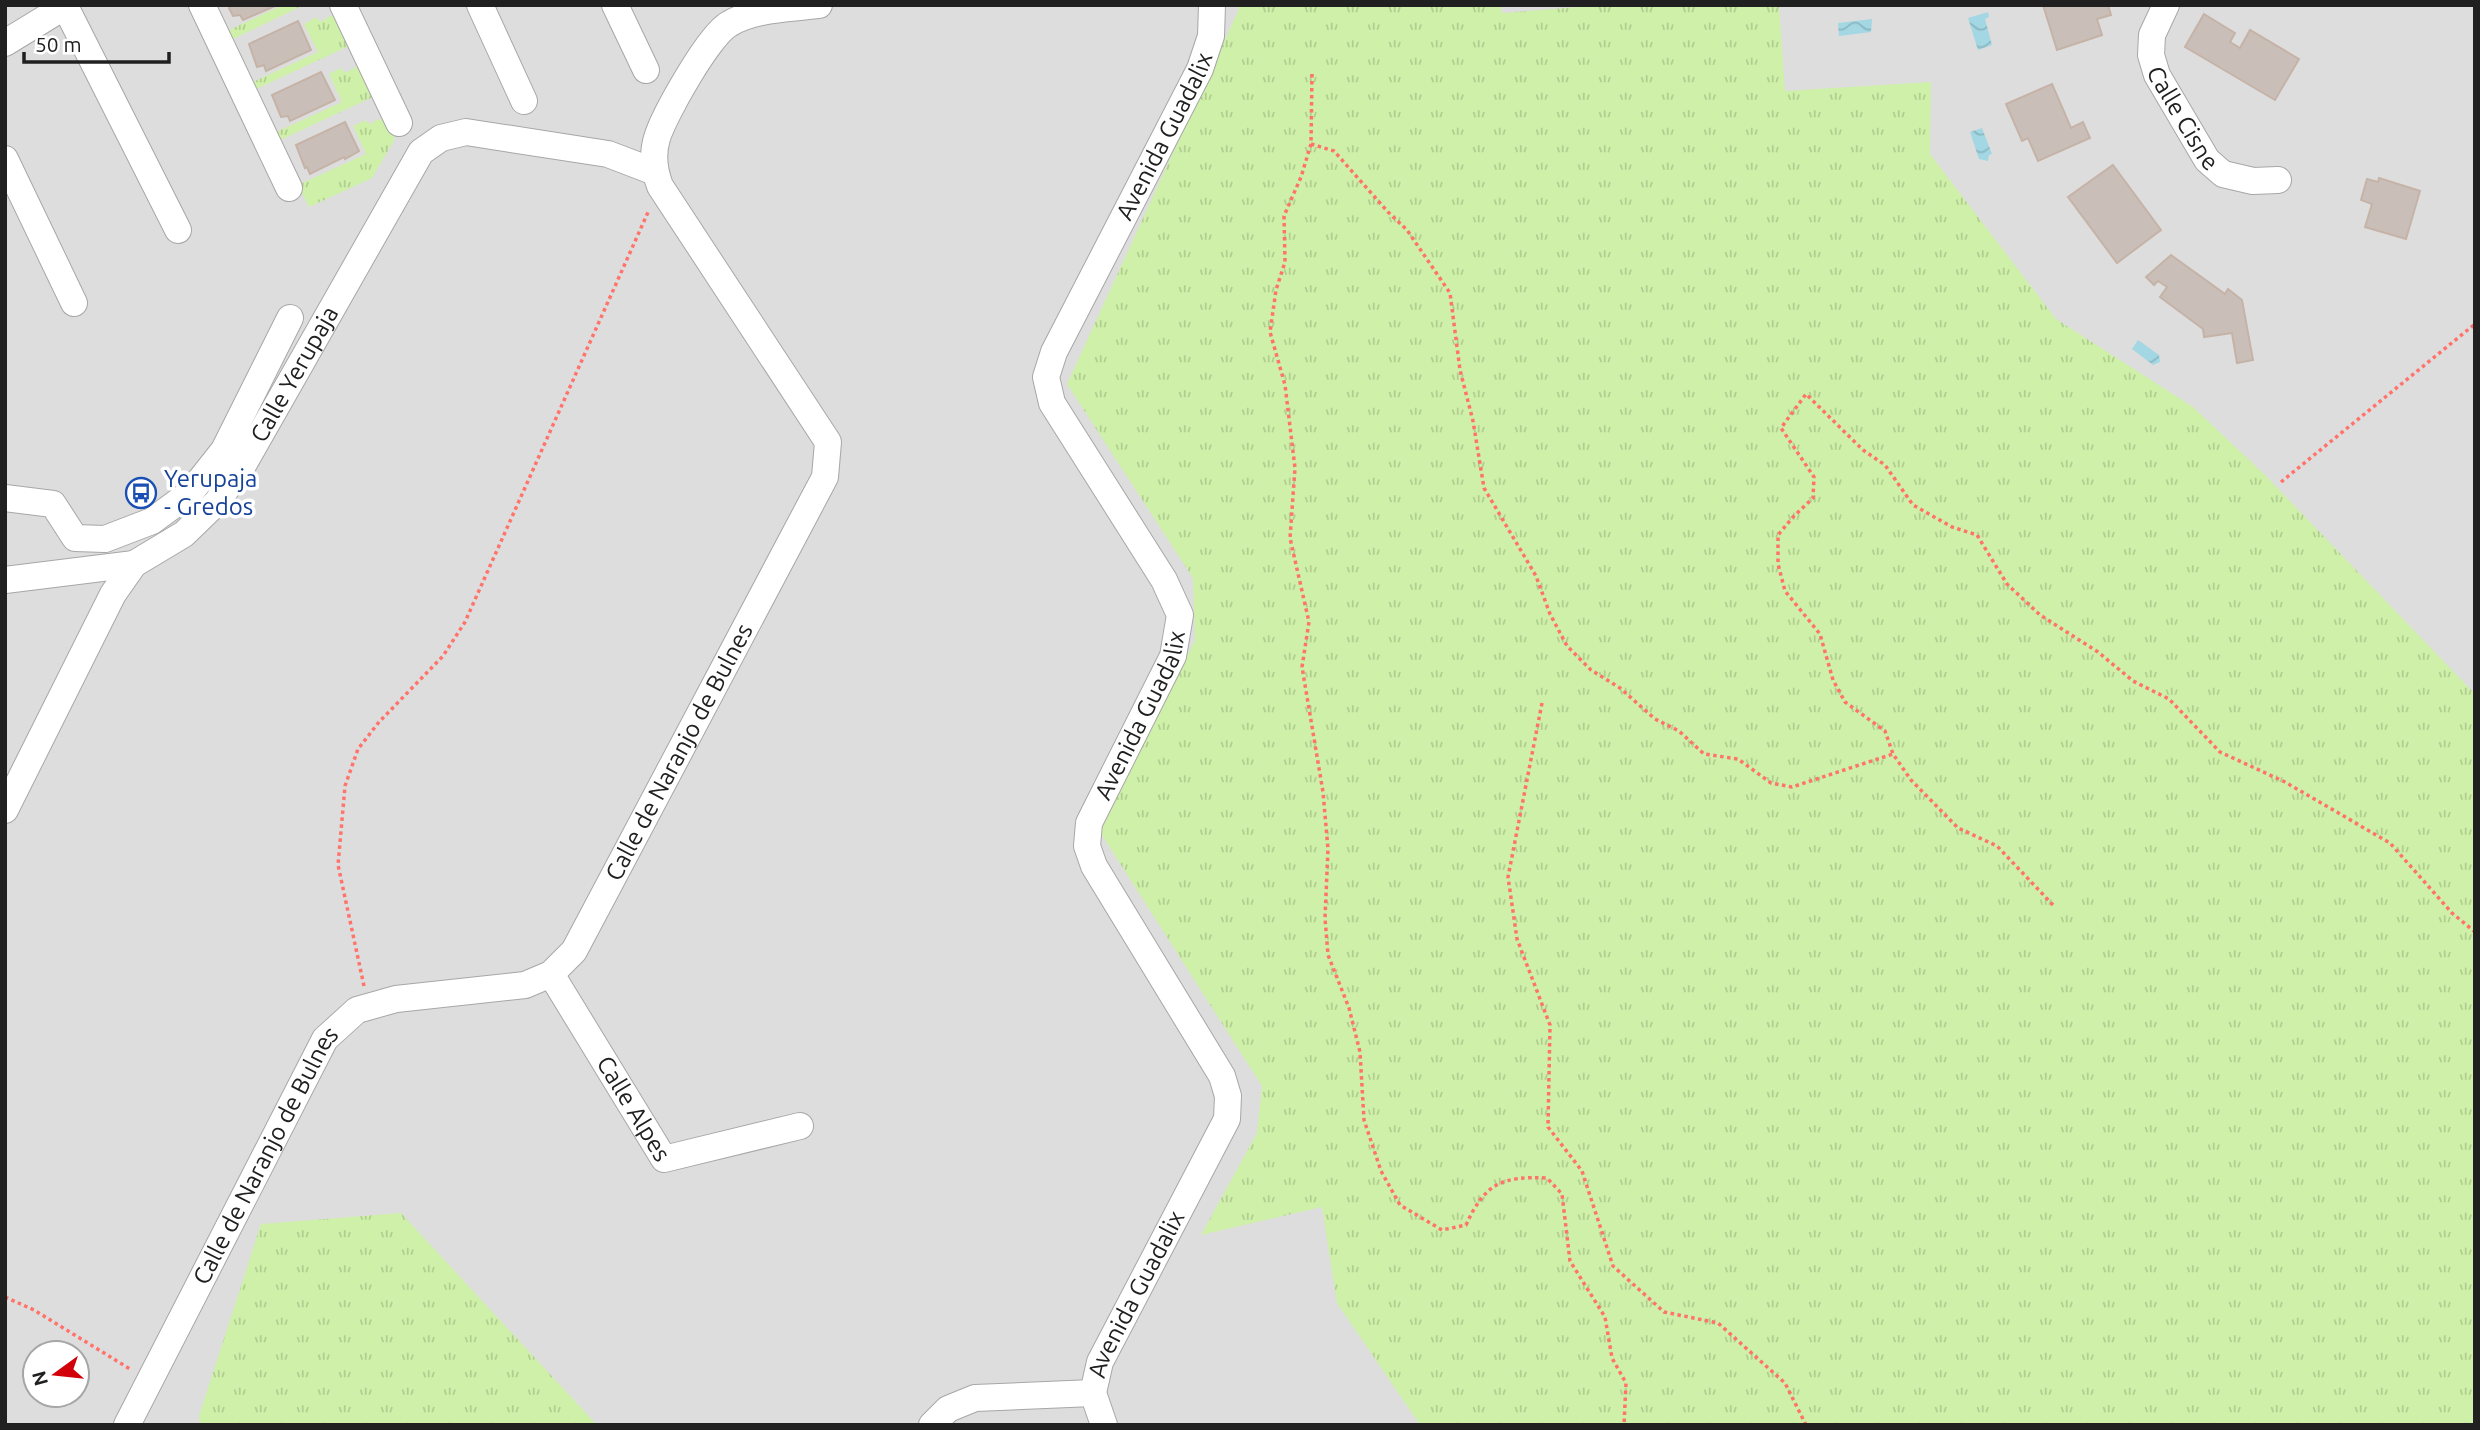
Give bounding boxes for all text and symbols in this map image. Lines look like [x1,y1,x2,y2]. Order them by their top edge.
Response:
scale bar [24,21,170,65]
text: 50 m [35,32,82,56]
street label: Avenida Guadalix [1111,49,1218,224]
street label: Calle Cisne [2142,63,2223,176]
street label: Calle Yerupaja [245,301,343,447]
place label: Yerupaja - Gredos [164,465,257,520]
bus stop icon: Yerupaja - Gredos [124,476,158,510]
street label: Calle de Naranjo de Bulnes [600,619,758,885]
street label: Avenida Guadalix [1089,629,1190,804]
street label: Calle de Naranjo de Bulnes [187,1020,343,1289]
street label: Calle Alpes [591,1051,676,1166]
street label: Avenida Guadalix [1083,1206,1190,1380]
north arrow [21,1339,91,1409]
text: N [27,1369,52,1388]

